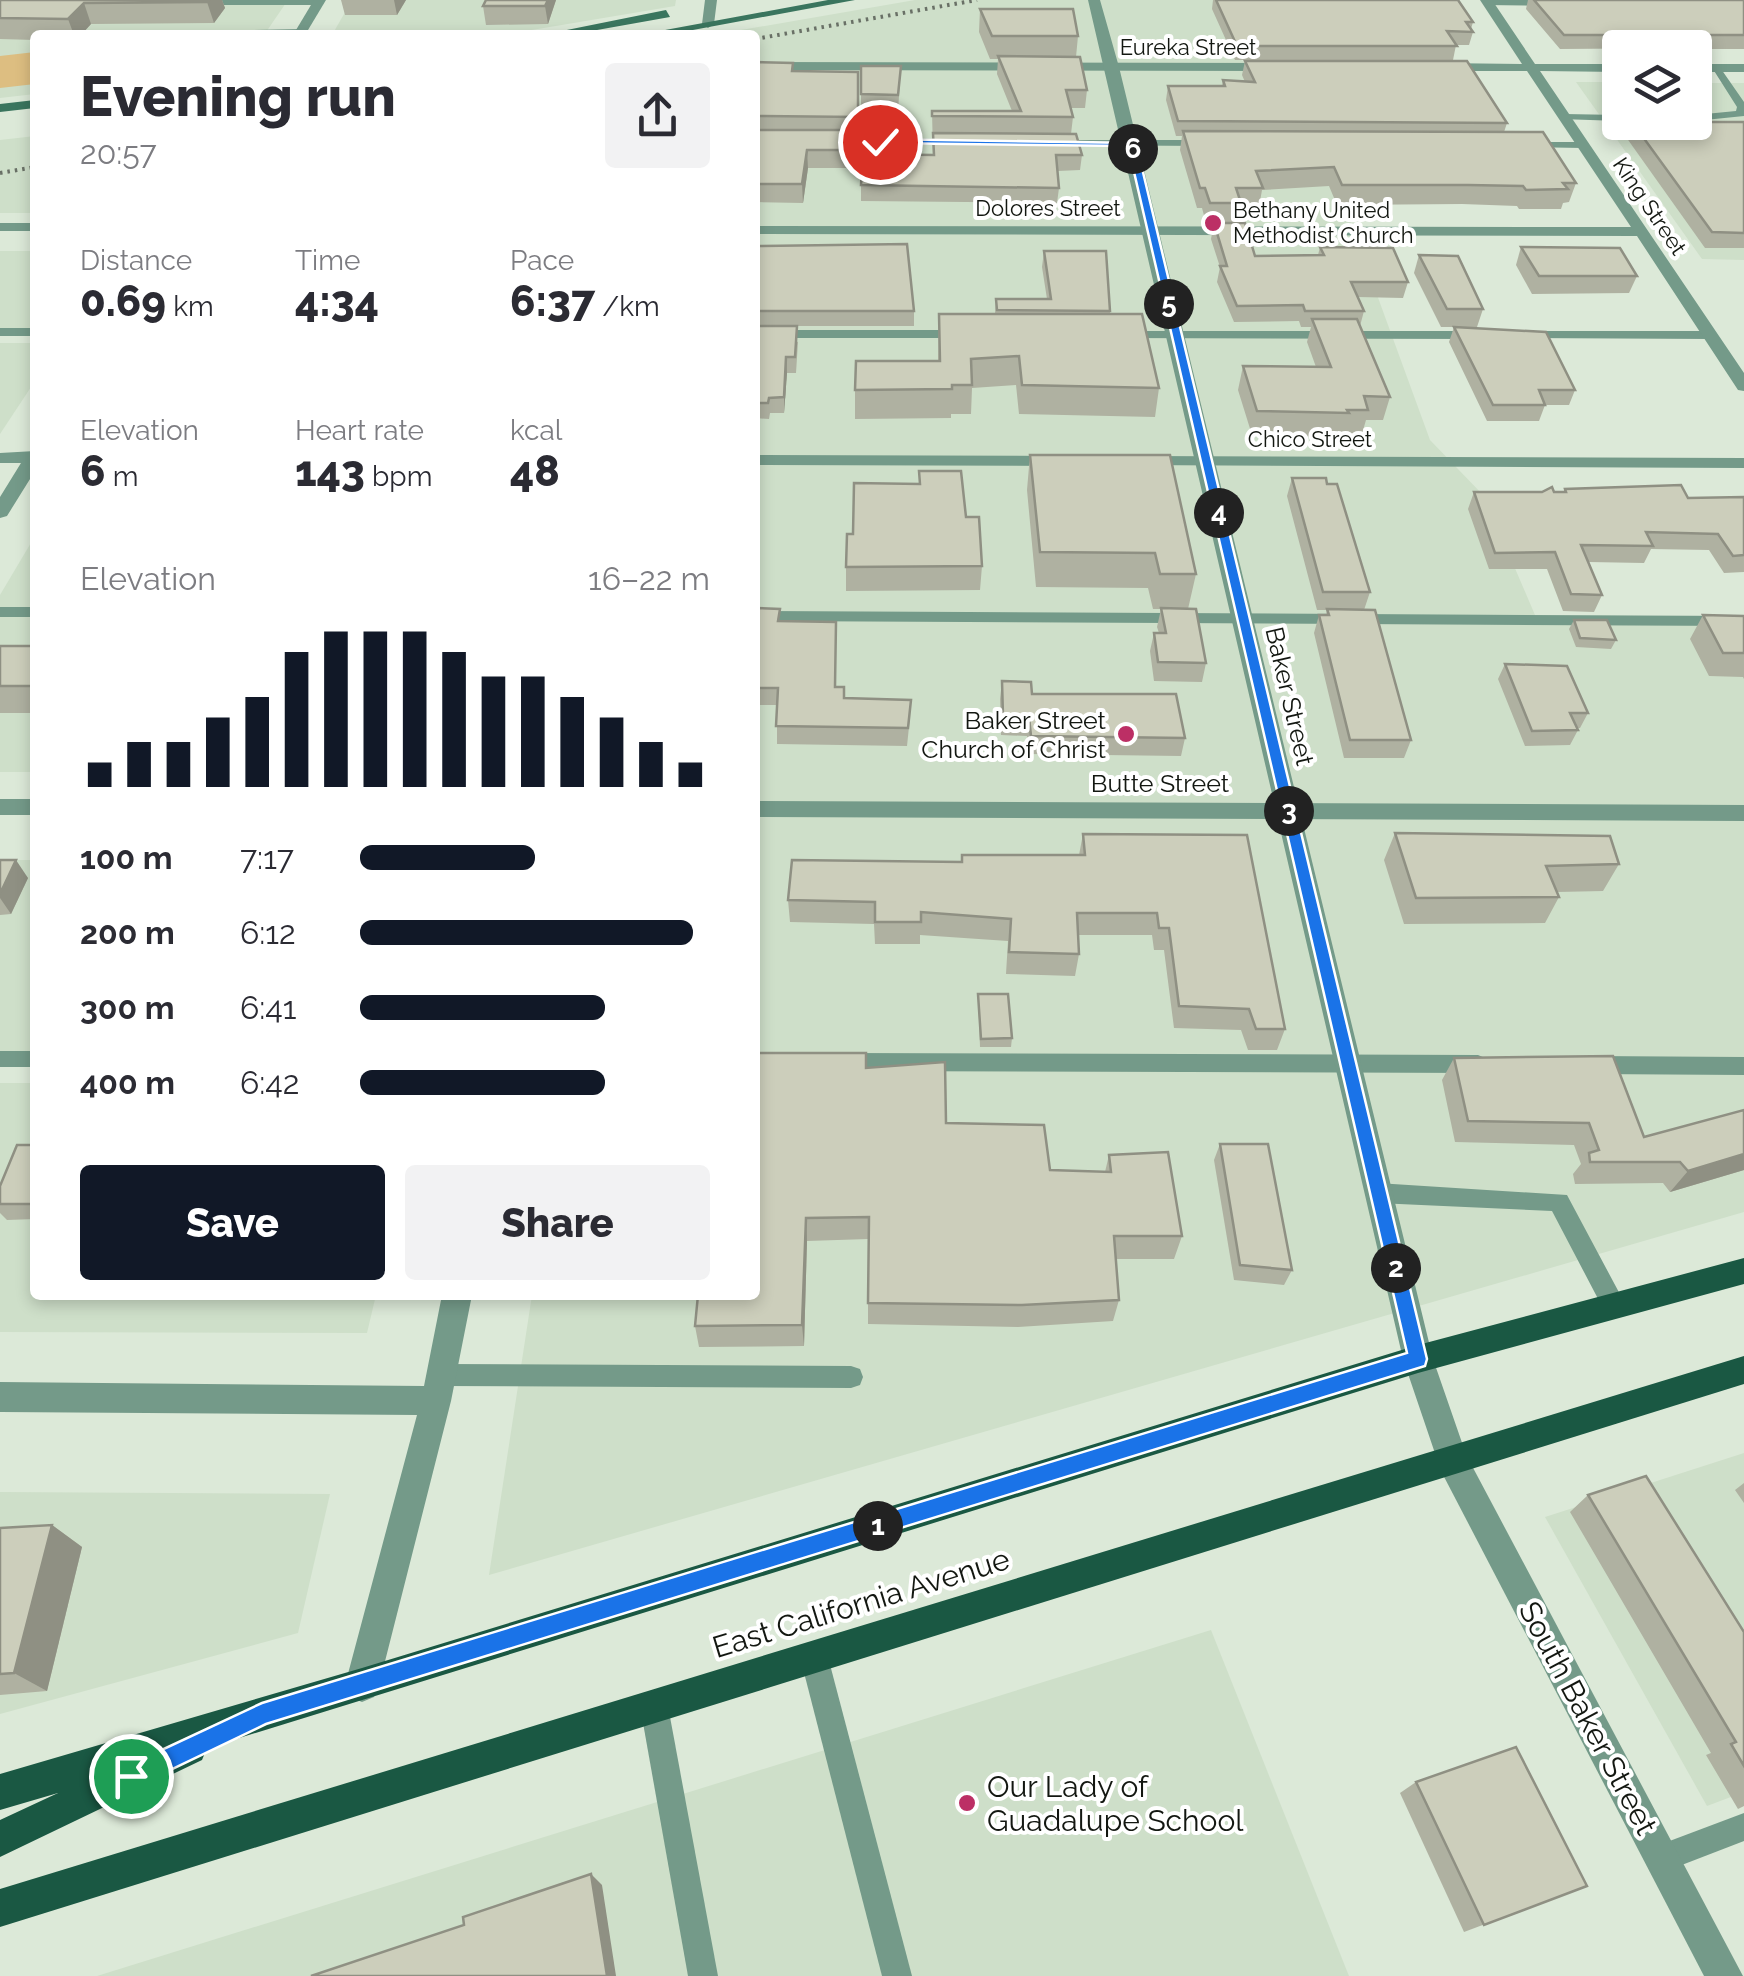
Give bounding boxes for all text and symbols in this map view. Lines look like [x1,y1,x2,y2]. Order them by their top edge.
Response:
map controls [1602,30,1712,140]
button: layers [1602,30,1712,140]
street label: Eureka Street [1120,34,1257,60]
button: share [605,63,710,168]
text: Evening run [80,64,396,129]
pin [838,100,923,185]
icon: check [853,115,908,170]
pin: 6 [1108,124,1158,174]
text: 6 [1125,132,1142,165]
text: 20:57 [80,134,157,171]
street label: King Street [1608,152,1692,260]
street label: Dolores Street [975,195,1121,221]
place label: Bethany United Methodist Church [1233,197,1414,248]
marker: Bethany United Methodist Church [1202,212,1224,234]
text: Distance [80,244,192,277]
text: Time [295,244,360,277]
text: Pace [510,244,574,277]
text: 0.69 [80,277,166,326]
text: 4:34 [295,277,379,326]
text: 6:37 [510,277,595,326]
pin: 5 [1144,279,1194,329]
text: 5 [1161,287,1177,320]
text: km [166,290,214,323]
text: /km [595,290,660,323]
text: Elevation [80,414,199,447]
text: Heart rate [295,414,424,447]
text: kcal [510,414,562,447]
street label: Chico Street [1248,426,1373,452]
text: 6 [80,447,106,496]
text: 143 [295,447,365,496]
text: 48 [510,447,560,496]
text: m [106,460,138,493]
text: bpm [365,460,432,493]
pin: 4 [1194,488,1244,538]
text: 4 [1211,496,1227,529]
text: Elevation [80,560,216,597]
text: 16–22 m [588,560,710,597]
street label: Baker Street [1259,624,1321,769]
place label: Baker Street Church of Christ [921,705,1107,764]
marker: Baker Street Church of Christ [1115,723,1137,745]
street label: Butte Street [1091,768,1230,798]
pin: 3 [1264,786,1314,836]
text: 3 [1281,794,1297,827]
text: 100 m [80,839,173,876]
text: 7:17 [240,839,294,876]
text: 200 m [80,914,175,951]
text: 6:12 [240,914,296,951]
text: 300 m [80,989,175,1026]
text: 6:41 [240,989,296,1026]
text: 400 m [80,1064,175,1101]
text: 6:42 [240,1064,299,1101]
button: Save [80,1165,385,1280]
button: Share [405,1165,710,1280]
pin: 2 [1371,1243,1421,1293]
text: 2 [1388,1251,1404,1284]
pin: 1 [853,1501,903,1551]
text: 1 [871,1509,885,1542]
street label: East California Avenue [708,1541,1014,1665]
street label: South Baker Street [1512,1596,1664,1840]
pin [89,1734,174,1819]
icon: arrive [104,1749,159,1804]
place label: Our Lady of Guadalupe School [987,1769,1244,1838]
marker: Our Lady of Guadalupe School [956,1792,978,1814]

